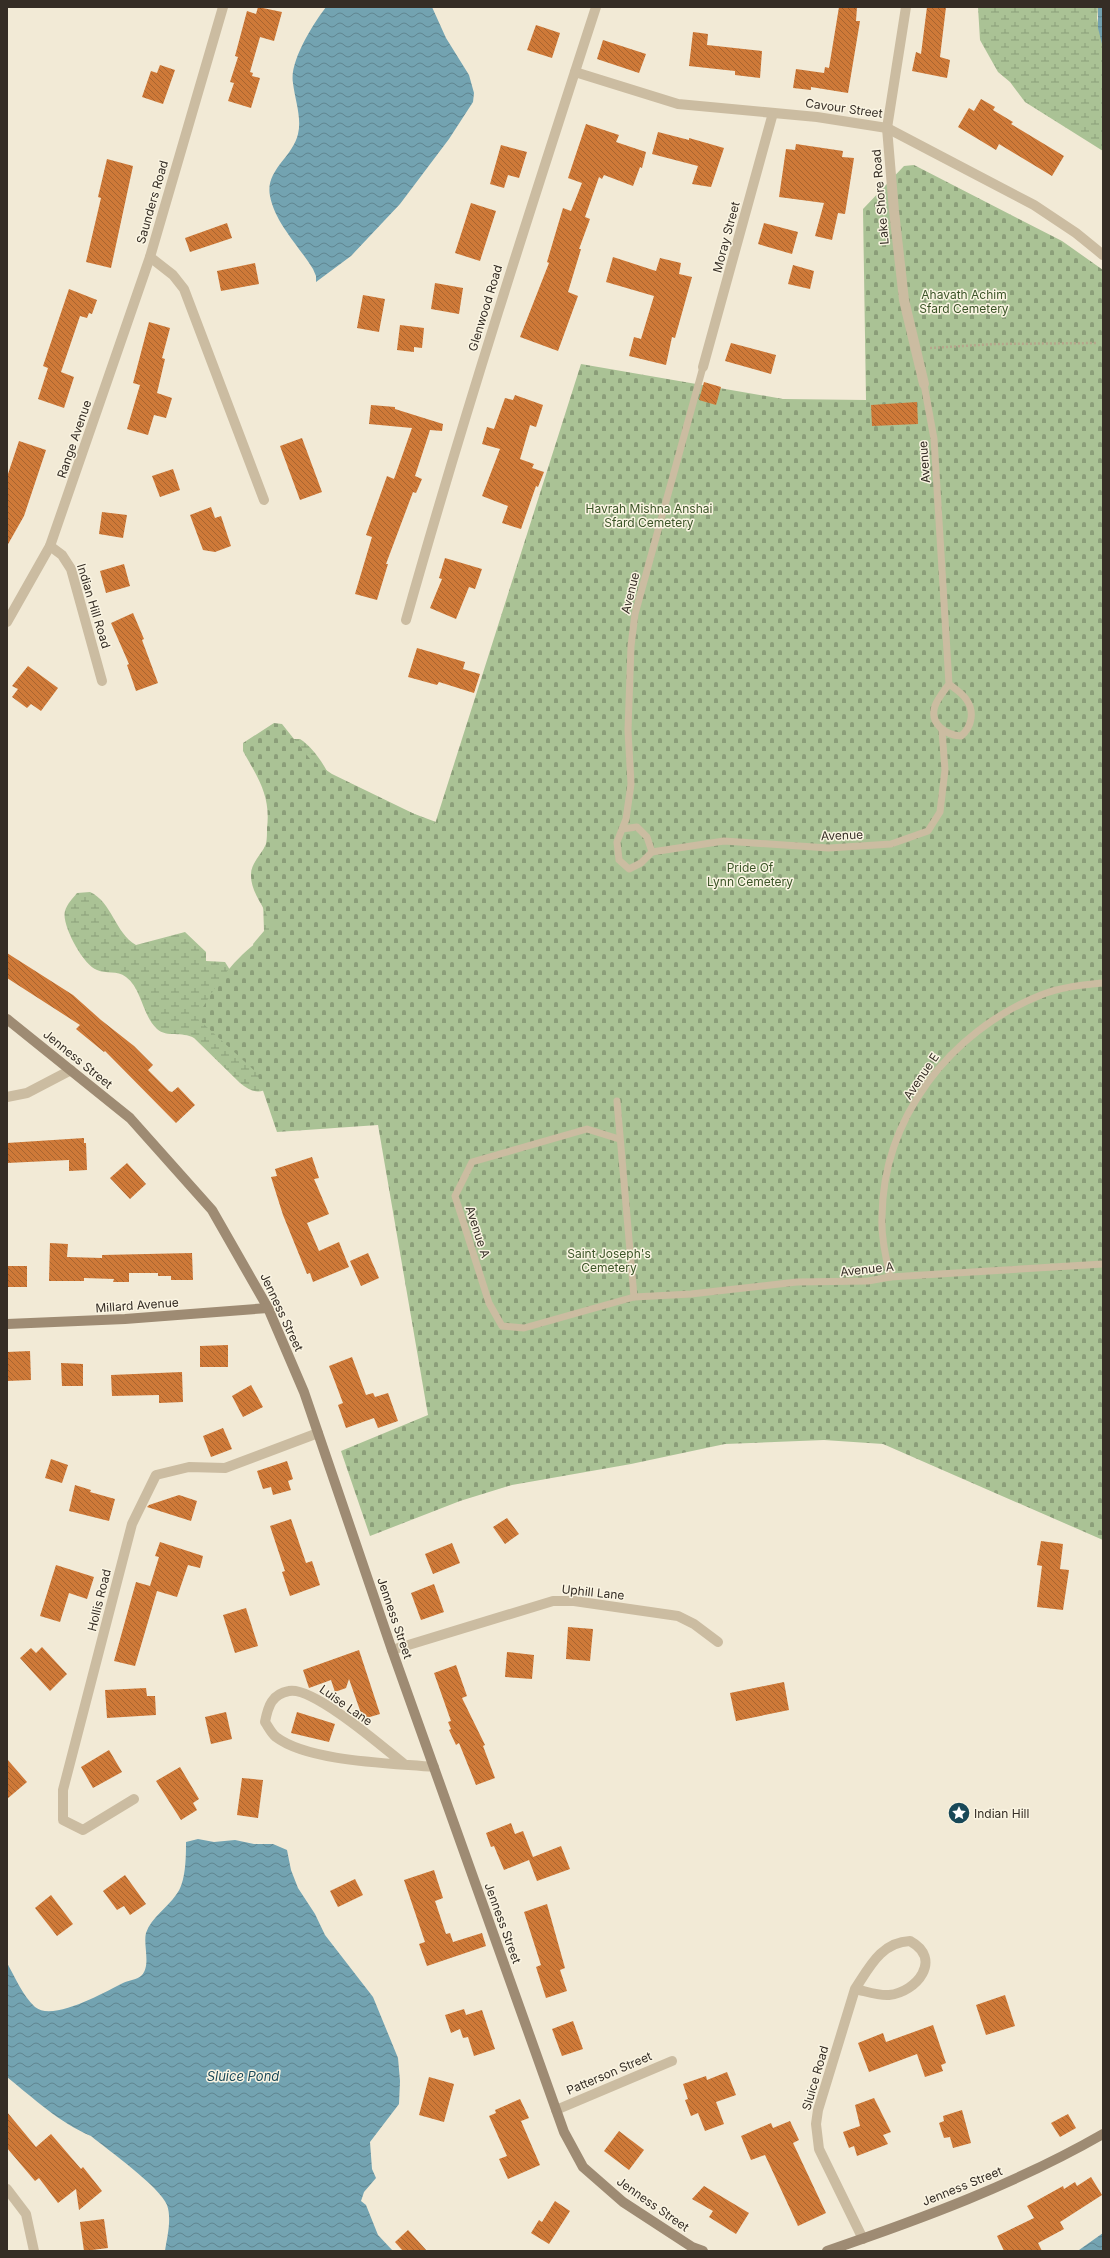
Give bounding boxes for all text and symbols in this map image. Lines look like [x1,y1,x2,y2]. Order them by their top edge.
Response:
street label: Cavour Street [804,95,884,121]
street label: Lake Shore Road [868,149,892,245]
street label: Saunders Road [133,159,171,245]
street label: Moray Street [709,200,743,274]
street label: Glenwood Road [465,263,505,353]
park label: Ahavath Achim Sfard Cemetery [919,287,1009,316]
street label: Range Avenue [54,398,94,480]
street label: Avenue [915,440,933,484]
park label: Havrah Mishna Anshai Sfard Cemetery [586,501,712,530]
street label: Indian Hill Road [74,562,114,650]
street label: Avenue [618,571,642,615]
street label: Avenue [821,827,863,843]
park label: Pride Of Lynn Cemetery [707,860,793,889]
street label: Jenness Street [40,1026,116,1092]
street label: Avenue E [900,1050,942,1102]
street label: Avenue A [463,1204,493,1260]
park label: Saint Joseph's Cemetery [567,1246,651,1275]
street label: Avenue A [839,1259,895,1279]
street label: Jenness Street [257,1270,307,1354]
street label: Millard Avenue [95,1295,179,1315]
street label: Hollis Road [84,1567,114,1633]
street label: Jenness Street [374,1575,416,1661]
street label: Uphill Lane [561,1581,625,1603]
street label: Luise Lane [317,1681,375,1729]
place icon: Indian Hill [946,1800,972,1826]
place label: Indian Hill [974,1806,1029,1821]
street label: Jenness Street [481,1881,525,1966]
street label: Sluice Road [799,2044,831,2112]
street label: Patterson Street [564,2048,654,2098]
water label: Sluice Pond [207,2068,279,2084]
street label: Jenness Street [920,2163,1004,2209]
street label: Jenness Street [614,2173,692,2235]

